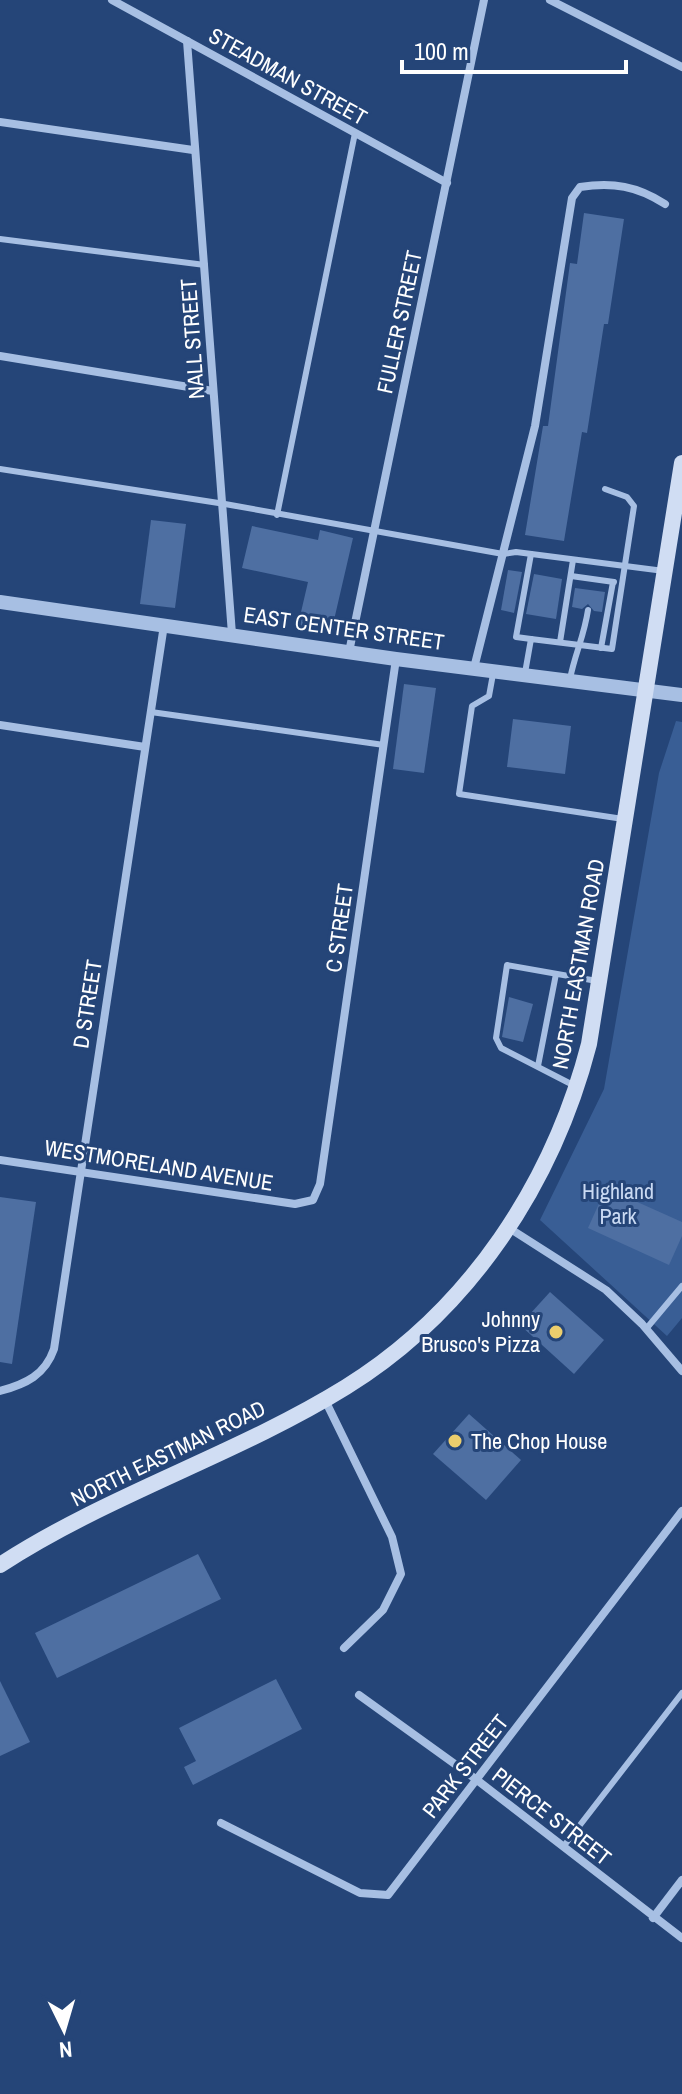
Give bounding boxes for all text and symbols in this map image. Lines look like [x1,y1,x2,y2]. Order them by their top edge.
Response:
street label: STEADMAN STREET [204,20,372,132]
scale bar [402,24,626,74]
text: 100 m [414,35,469,67]
street label: FULLER STREET [369,248,429,396]
street label: NALL STREET [173,278,211,400]
street label: EAST CENTER STREET [242,599,446,657]
street label: NORTH EASTMAN ROAD [545,856,611,1072]
street label: C STREET [318,882,360,974]
street label: D STREET [65,958,109,1050]
street label: WESTMORELAND AVENUE [42,1132,276,1198]
park label: Highland Park [582,1176,654,1231]
place label: Johnny Brusco's Pizza [421,1304,540,1359]
marker: Johnny Brusco's Pizza [547,1323,565,1341]
street label: NORTH EASTMAN ROAD [66,1393,270,1513]
place label: The Chop House [471,1426,607,1456]
marker: The Chop House [446,1432,464,1450]
street label: PARK STREET [415,1708,515,1824]
street label: PIERCE STREET [486,1760,618,1872]
north arrow [24,1990,104,2070]
text: N [58,2034,74,2065]

